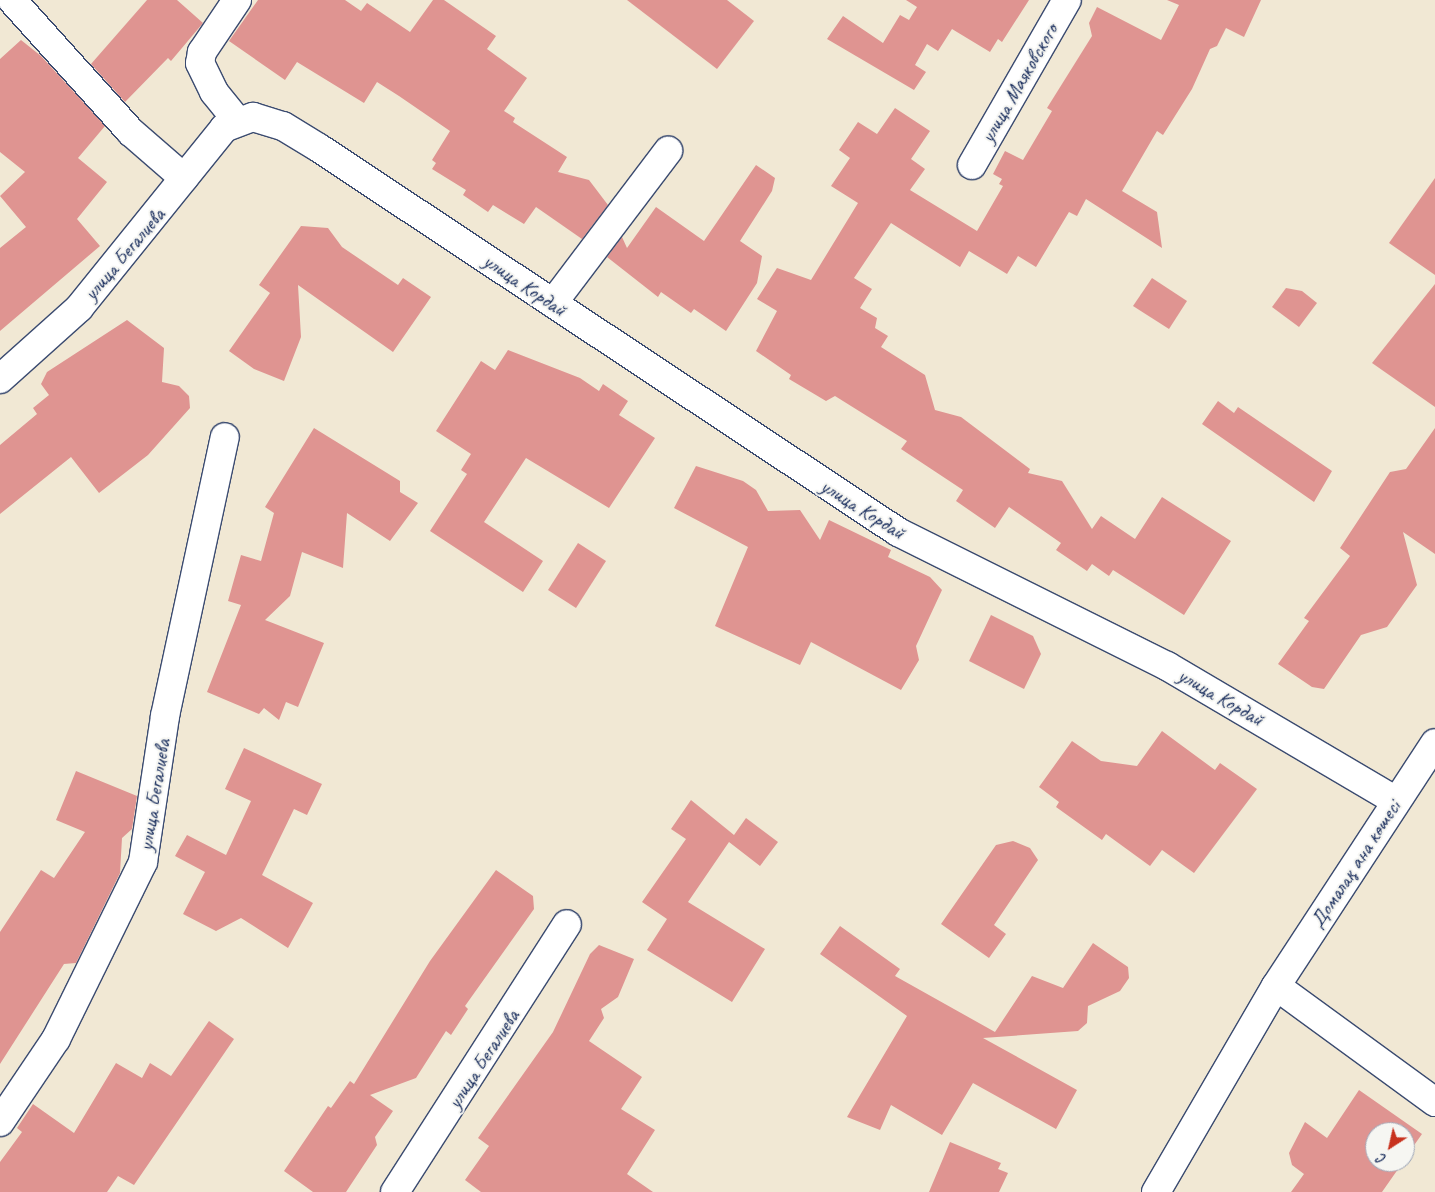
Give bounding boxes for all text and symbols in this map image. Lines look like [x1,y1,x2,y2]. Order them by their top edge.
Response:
street label: улица Маяковского [975,19,1063,147]
street label: улица Бегалиева [78,203,170,305]
street label: улица Кордай [479,248,571,322]
street label: улица Кордай [816,473,910,545]
street label: улица Кордай [1174,663,1268,731]
street label: улица Бегалиева [133,737,175,853]
street label: Домалақ ана көшесі [1304,795,1406,933]
street label: улица Бегалиева [442,1005,524,1113]
north arrow [1365,1122,1415,1172]
text: С [1374,1150,1389,1168]

